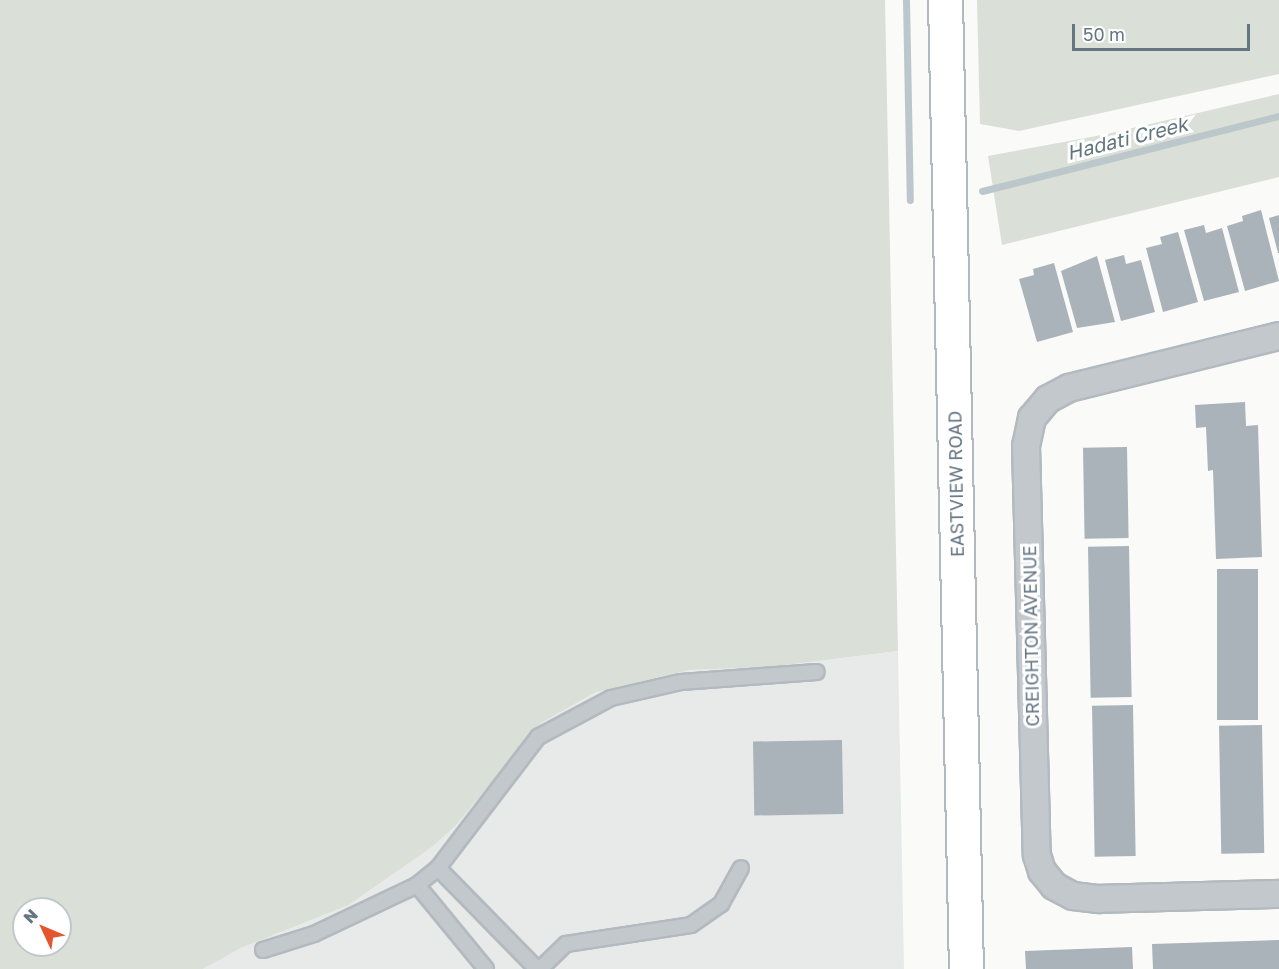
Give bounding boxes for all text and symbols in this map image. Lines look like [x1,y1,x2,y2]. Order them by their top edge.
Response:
scale bar [1075,12,1254,50]
text: 50 m [1083,23,1125,45]
water label: Hadati Creek [1064,111,1190,165]
street label: EASTVIEW ROAD [944,411,968,557]
street label: CREIGHTON AVENUE [1019,545,1043,727]
north arrow [12,897,72,957]
text: N [19,905,42,927]

